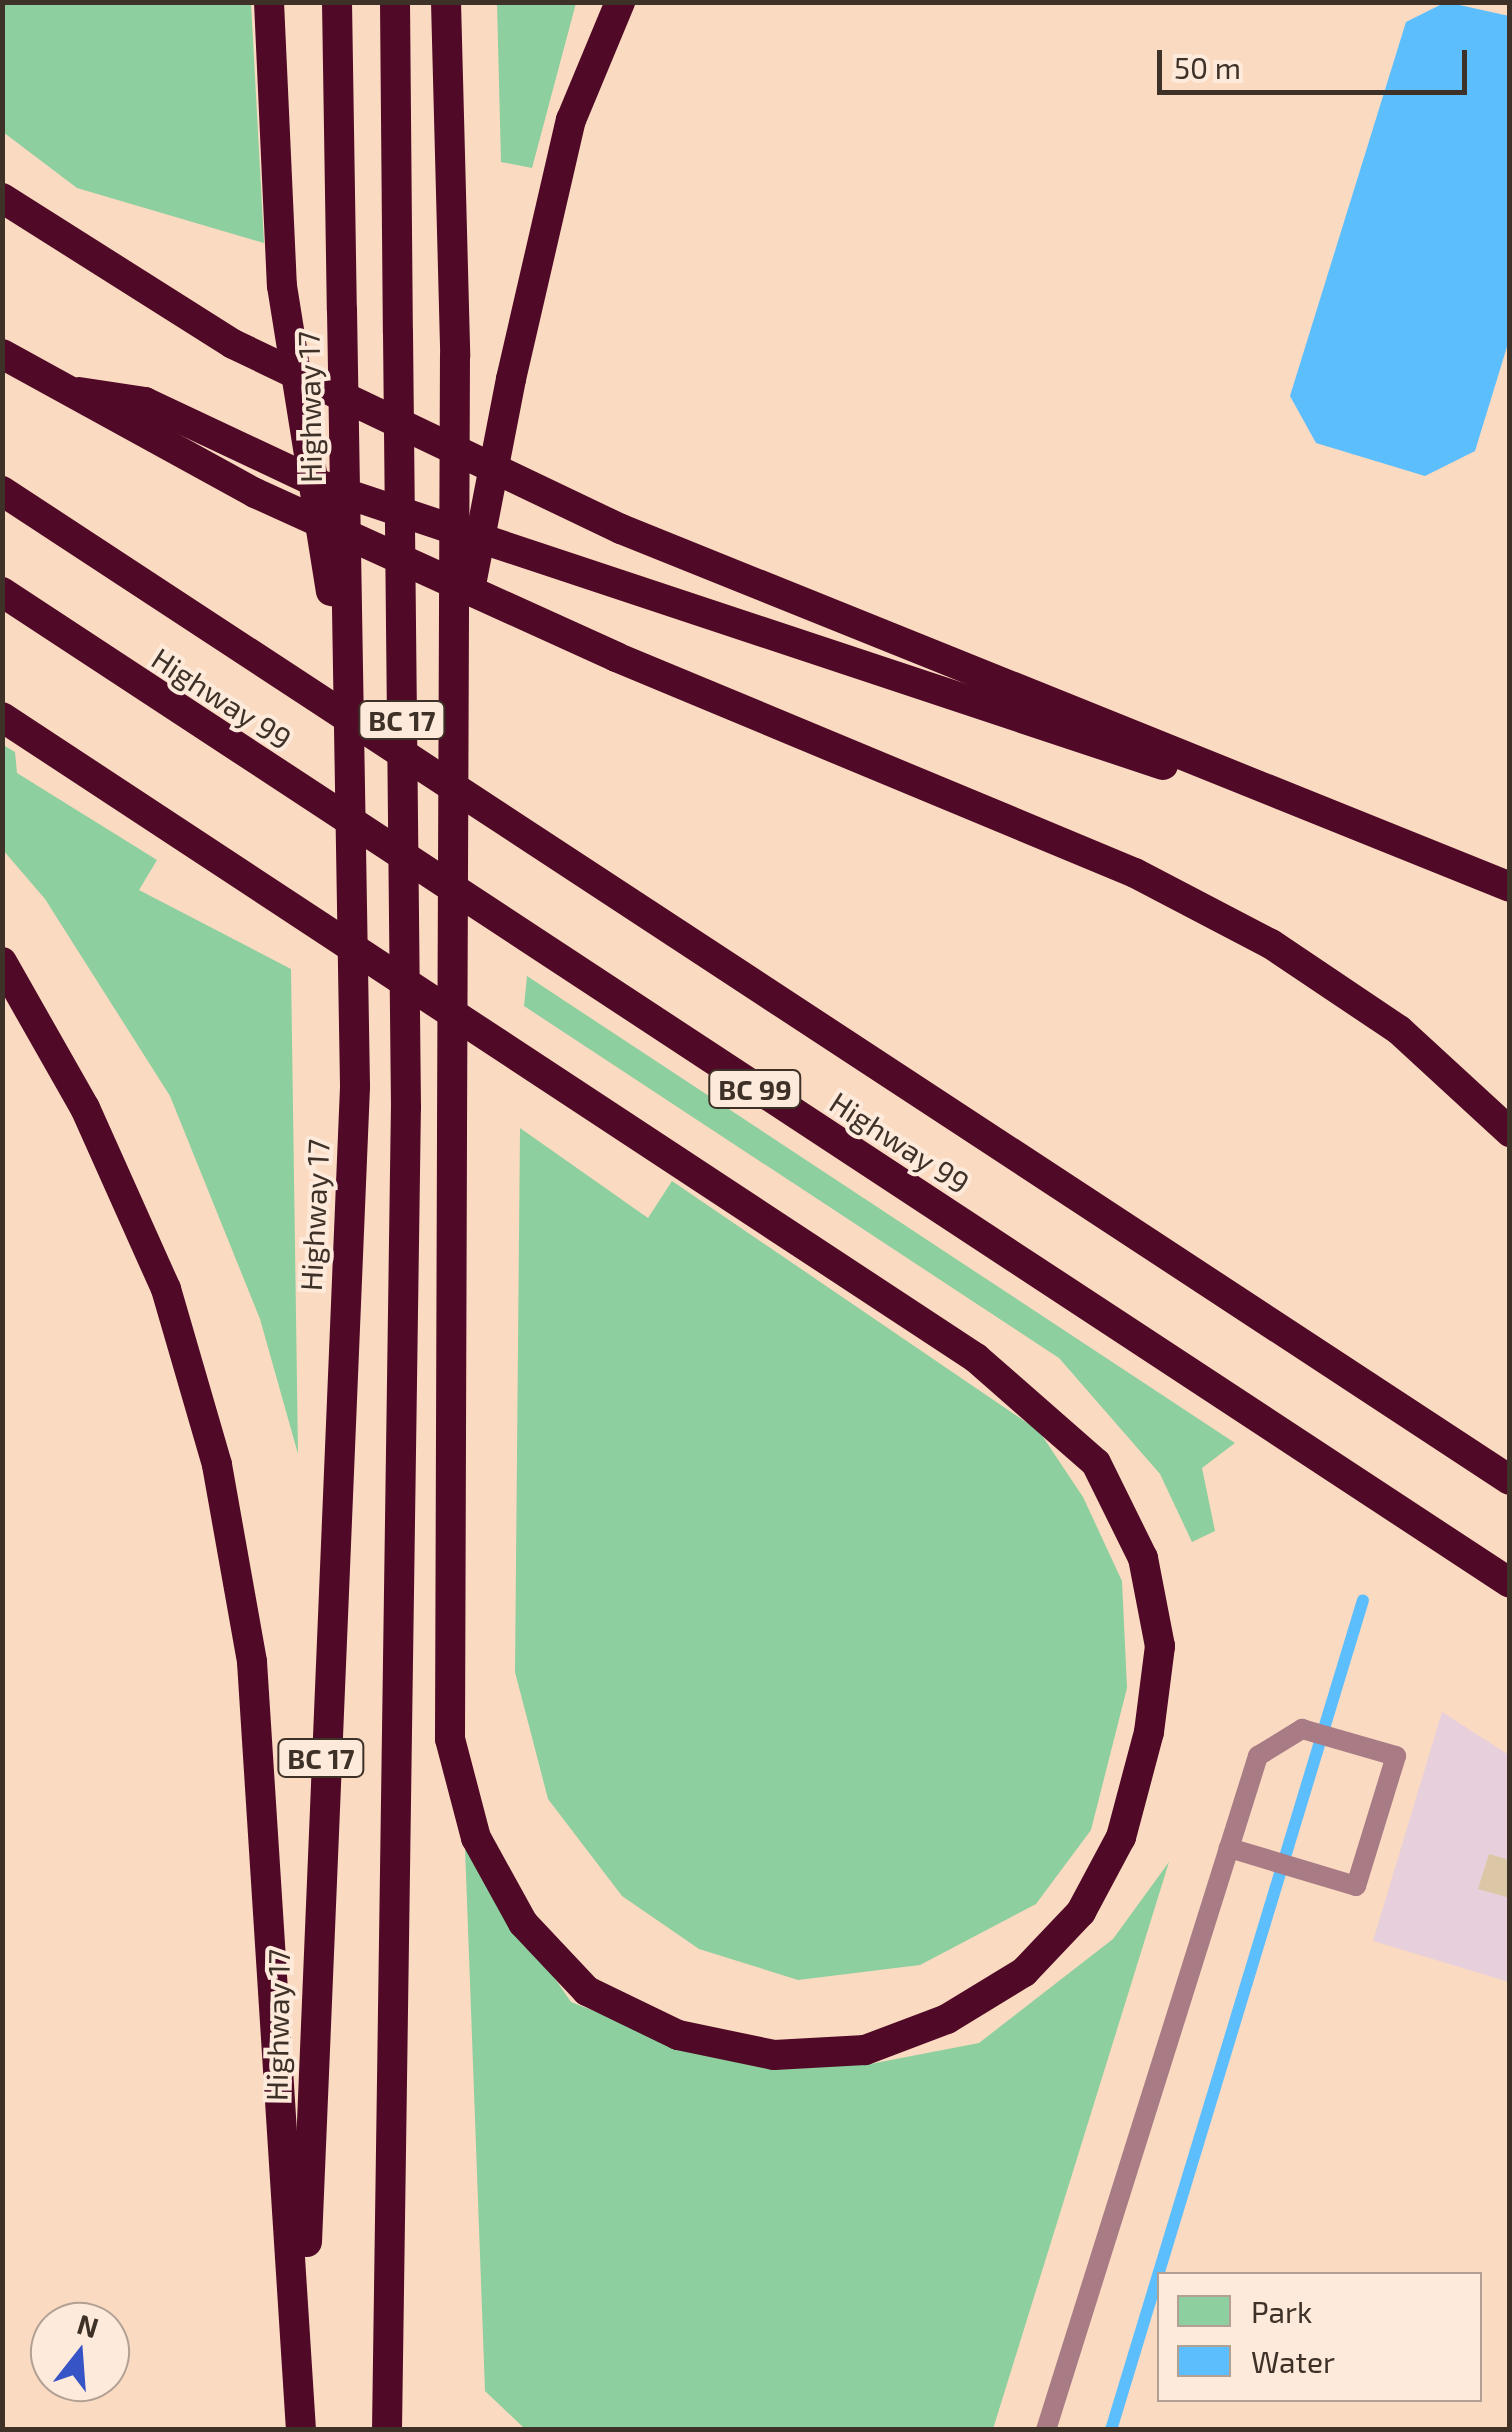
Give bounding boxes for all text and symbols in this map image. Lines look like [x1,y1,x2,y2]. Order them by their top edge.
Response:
scale bar [1162,30,1472,92]
text: 50 m [1174,49,1241,85]
street label: Highway 17 [290,330,328,484]
street label: Highway 99 [145,639,299,757]
road number: BC 17 [357,697,447,743]
road number: BC 99 [708,1066,802,1112]
street label: Highway 99 [823,1083,977,1201]
street label: Highway 17 [292,1138,336,1292]
road number: BC 17 [276,1735,366,1781]
street label: Highway 17 [258,1948,296,2102]
legend [1157,2272,1482,2402]
text: Park [1251,2293,1312,2329]
north arrow [30,2302,130,2402]
text: N [74,2306,103,2344]
text: Water [1251,2343,1335,2379]

